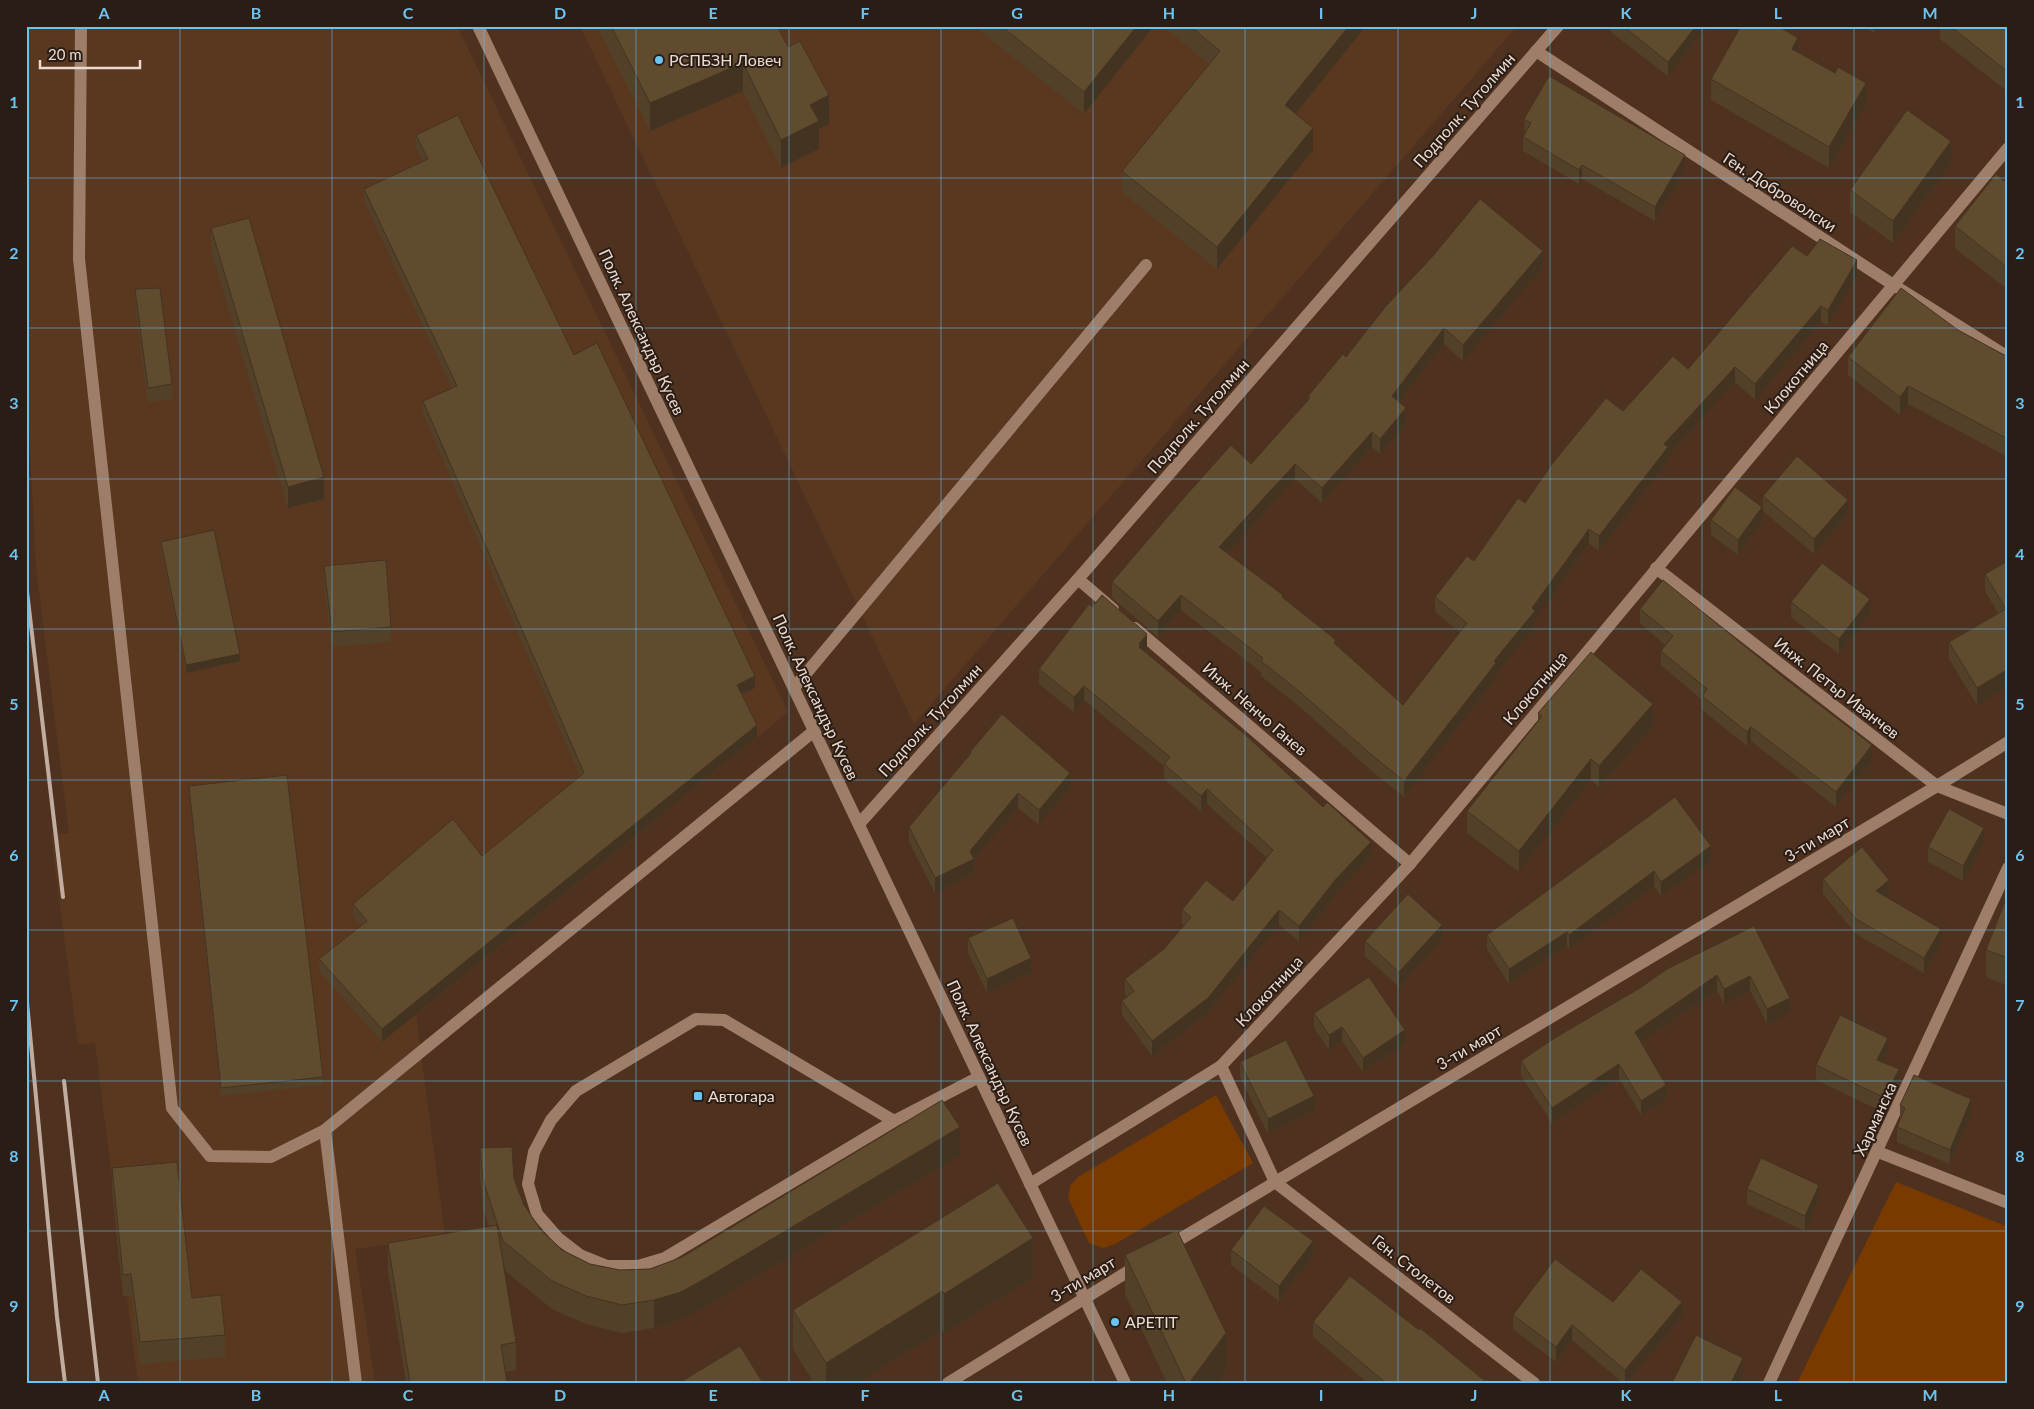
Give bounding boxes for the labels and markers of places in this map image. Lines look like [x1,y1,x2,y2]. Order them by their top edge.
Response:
place label: РСПБЗН Ловеч [669,50,782,69]
marker: РСПБЗН Ловеч [653,54,665,66]
place label: Автогара [708,1086,775,1105]
marker: Автогара [692,1090,704,1102]
place label: APETIT [1125,1312,1179,1331]
marker: APETIT [1109,1316,1121,1328]

